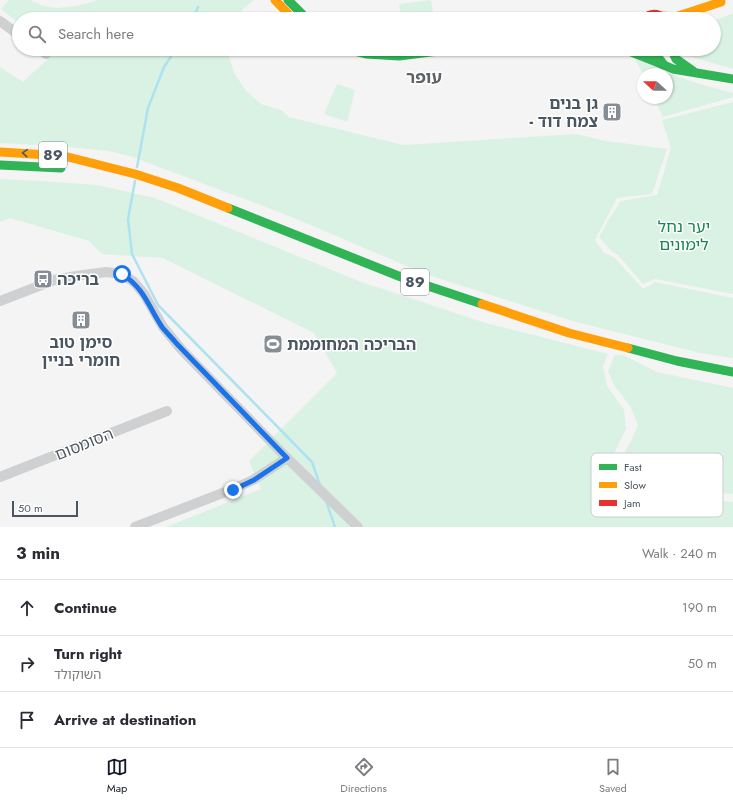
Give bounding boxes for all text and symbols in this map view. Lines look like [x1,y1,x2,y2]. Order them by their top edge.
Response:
search box [12,12,721,56]
icon: search [26,23,48,45]
text: Search here [58,23,134,45]
district label: עופר [406,65,442,89]
north arrow [637,68,673,104]
place label: גן בנים - צמח דוד [529,92,598,133]
building icon: גן בנים - צמח דוד [601,101,623,123]
road number: 89 [39,142,67,168]
one-way arrow [22,148,28,157]
park label: יער נחל לימונים [658,215,710,256]
route start [113,265,131,283]
bus stop icon: בריכה [32,268,54,290]
place label: בריכה [57,268,100,291]
road number: 89 [401,269,429,295]
building icon: סימן טוב חומרי בניין [70,309,92,331]
place label: סימן טוב חומרי בניין [42,331,120,372]
sports icon: הבריכה המחוממת [262,333,284,355]
place label: הבריכה המחוממת [287,333,416,356]
street label: הסומסום [51,422,117,466]
legend [591,453,723,517]
text: Fast [624,459,642,475]
text: Slow [624,477,646,493]
route end [224,481,242,499]
text: Jam [622,495,641,511]
scale bar [12,499,78,518]
text: 50 m [18,500,43,516]
text: 3 min [16,541,60,565]
text: Walk · 240 m [642,544,717,563]
icon: ahead [16,597,38,619]
text: Continue [54,597,117,619]
text: 190 m [682,598,717,617]
text: Turn right [54,643,122,665]
icon: right [16,653,38,675]
text: 50 m [688,654,717,673]
text: השוקולד [54,665,101,684]
icon: arrive [16,709,38,731]
text: Arrive at destination [54,709,196,731]
tab: Map [106,756,128,796]
tab: Directions [340,756,387,796]
tab: Saved [599,756,627,796]

